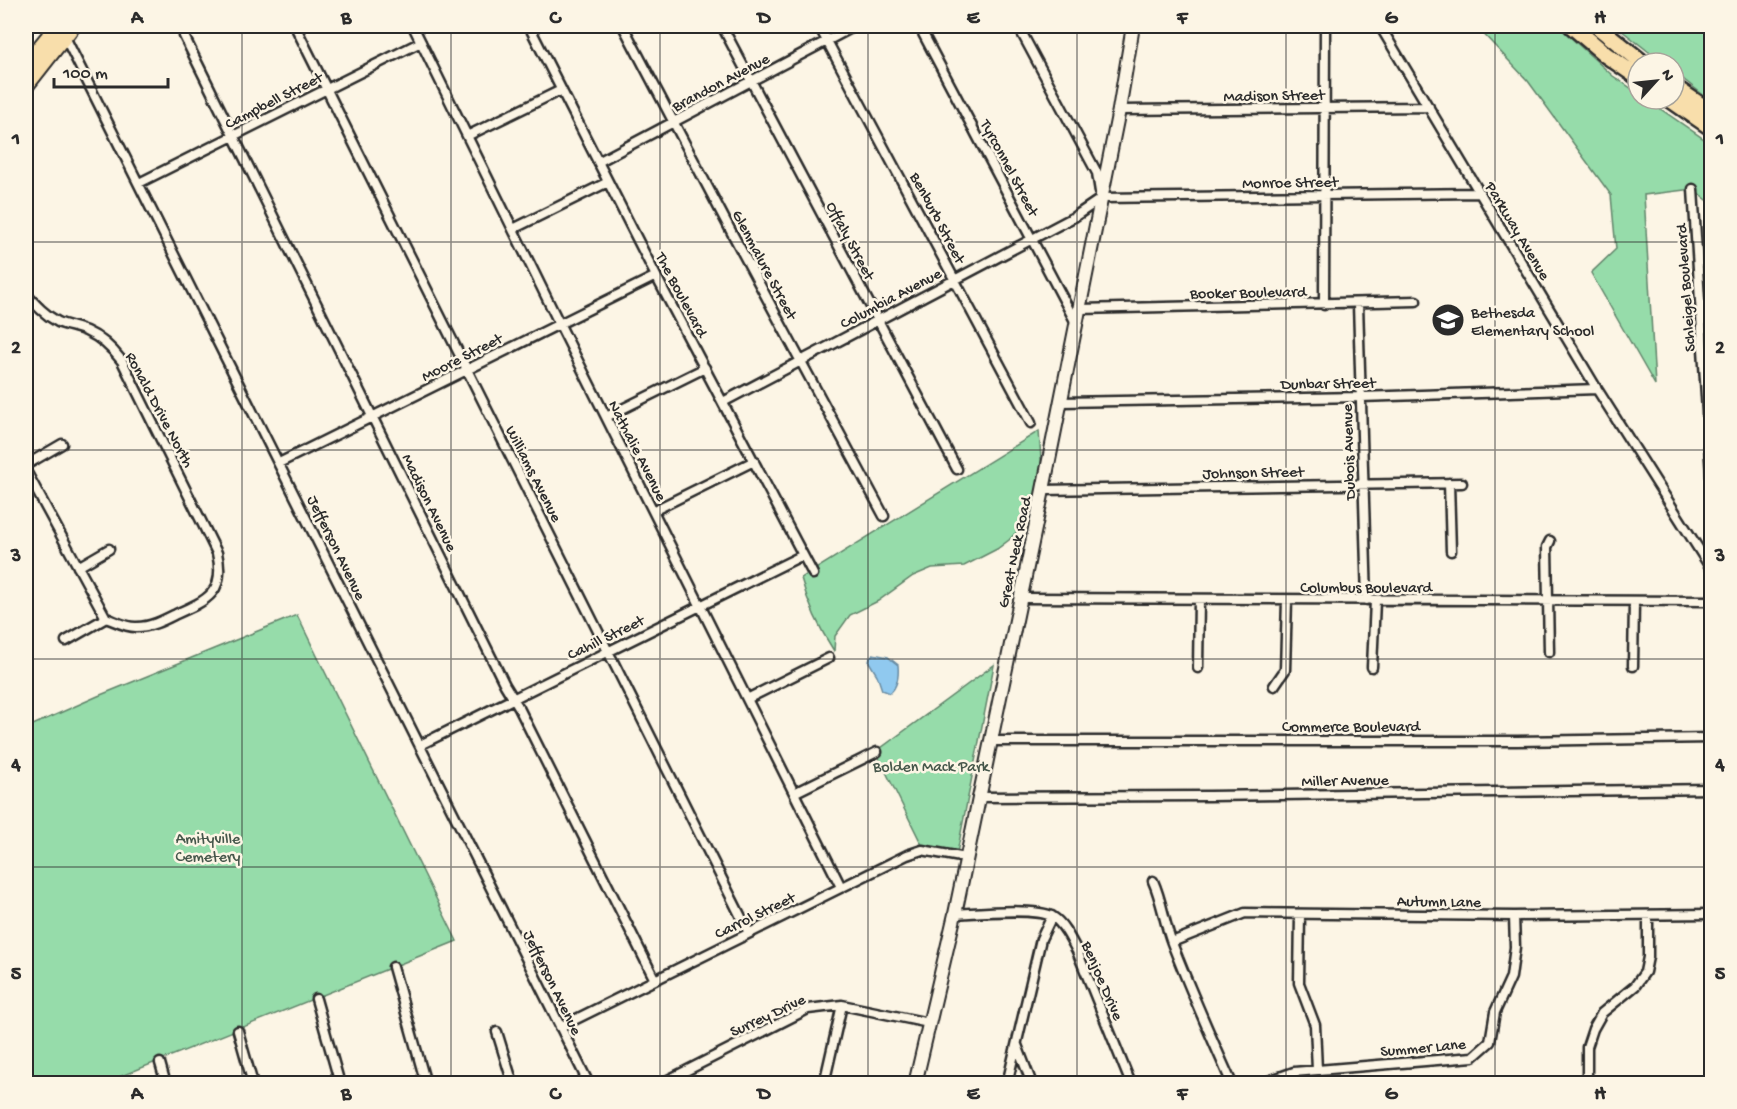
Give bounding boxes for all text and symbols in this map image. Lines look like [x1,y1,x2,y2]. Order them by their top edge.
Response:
text: A [130,8,145,31]
text: B [340,8,352,31]
text: C [549,8,563,31]
text: D [755,8,771,31]
text: E [967,8,981,31]
text: F [1176,8,1189,31]
text: G [1385,8,1399,31]
text: H [1594,8,1606,31]
street label: Brandon Avenue [669,50,774,118]
scale bar [54,51,168,89]
north arrow [1626,51,1686,111]
text: 100 m [62,64,108,85]
text: N [1655,67,1677,85]
street label: Campbell Street [223,69,328,135]
street label: Madison Street [1223,87,1326,108]
street label: Tyrconnel Street [974,116,1042,222]
text: 1 [11,129,20,152]
text: 1 [1715,129,1724,152]
street label: Benburb Street [903,169,969,269]
street label: Monroe Street [1242,174,1340,195]
street label: Parkway Avenue [1479,178,1553,285]
street label: Offaly Street [820,199,878,285]
street label: Glenmalure Street [726,208,800,325]
street label: Schleigel Boulevard [1673,222,1701,352]
street label: The Boulevard [649,249,711,343]
street label: Columbia Avenue [838,265,946,335]
street label: Booker Boulevard [1189,284,1308,305]
school or university icon: Bethesda Elementary School [1430,302,1466,338]
place label: Bethesda Elementary School [1470,305,1594,342]
street label: Moore Street [419,330,507,388]
text: 2 [11,338,21,361]
text: 2 [1715,338,1725,361]
street label: Ronald Drive North [119,350,197,472]
street label: Dunbar Street [1279,375,1377,396]
street label: Nathalie Avenue [602,398,670,506]
street label: Dubois Avenue [1339,403,1362,501]
street label: Williams Avenue [499,423,565,527]
street label: Madison Avenue [396,451,460,556]
street label: Johnson Street [1202,464,1305,485]
street label: Jefferson Avenue [301,493,369,605]
street label: Great Neck Road [995,494,1038,610]
text: 3 [10,546,21,569]
text: 3 [1714,546,1725,569]
street label: Columbus Boulevard [1300,580,1434,599]
street label: Cahill Street [565,612,649,666]
street label: Commerce Boulevard [1282,719,1422,738]
text: 4 [10,755,21,778]
text: 4 [1714,755,1725,778]
park label: Bolden Mack Park [872,759,991,778]
street label: Miller Avenue [1301,772,1390,793]
park label: Amityville Cemetery [176,831,241,868]
street label: Carrol Street [712,889,800,945]
street label: Autumn Lane [1397,893,1482,914]
street label: Jefferson Avenue [517,928,585,1040]
street label: Benjoe Drive [1075,938,1126,1024]
text: 5 [11,964,22,987]
text: 5 [1715,964,1726,987]
street label: Surrey Drive [728,991,810,1043]
street label: Summer Lane [1380,1036,1468,1063]
text: A [130,1084,145,1107]
text: B [340,1084,352,1107]
text: C [549,1084,563,1107]
text: D [755,1084,771,1107]
text: E [967,1084,981,1107]
text: F [1176,1084,1189,1107]
text: G [1385,1084,1399,1107]
text: H [1594,1084,1606,1107]

